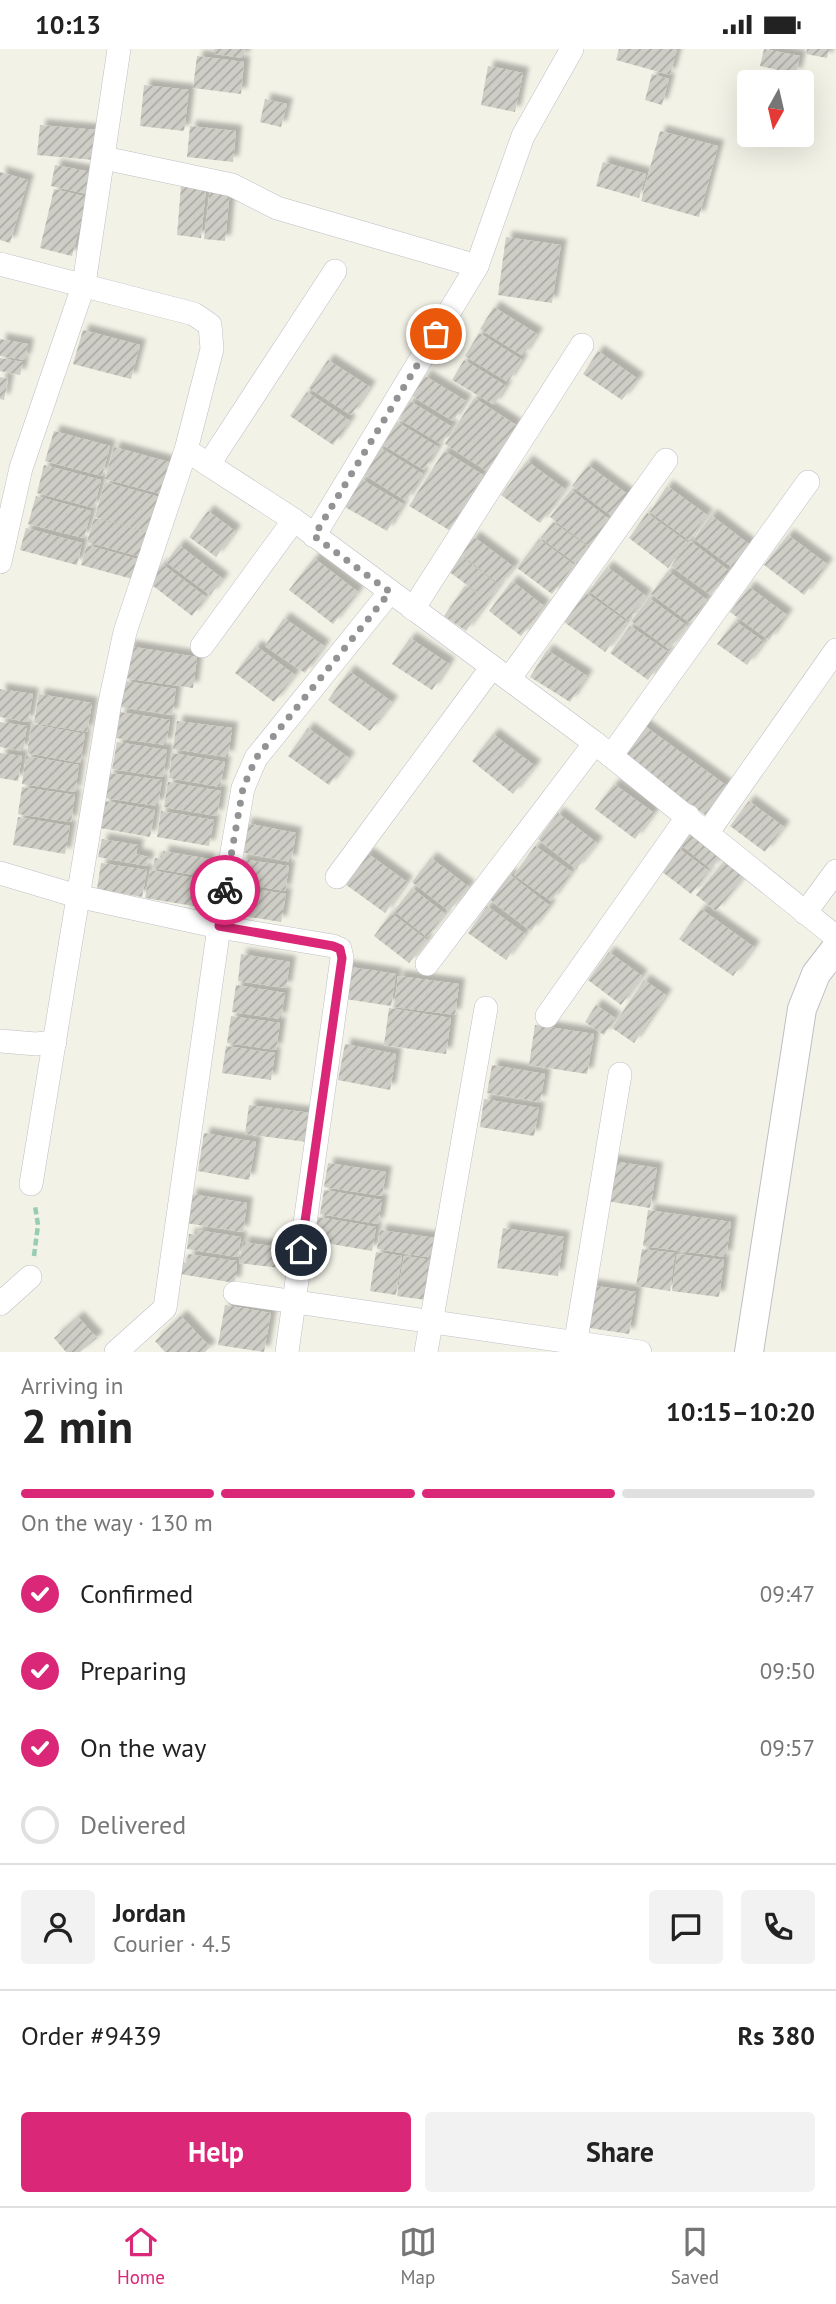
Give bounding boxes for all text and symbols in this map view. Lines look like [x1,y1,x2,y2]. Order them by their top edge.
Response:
text: 10:13 [35,8,101,41]
north arrow [737,70,814,147]
map controls [737,70,814,147]
pin [406,304,466,364]
icon: bag [417,315,455,353]
courier [190,855,260,925]
icon: bike [206,871,244,909]
pin [271,1220,331,1280]
icon: home [282,1231,320,1269]
text: Arriving in [21,1371,123,1400]
text: 10:15–10:20 [666,1395,815,1428]
text: 2 min [21,1396,133,1456]
text: On the way · 130 m [21,1508,213,1537]
icon: check [21,1575,59,1613]
text: Confirmed [80,1577,193,1610]
text: 09:47 [760,1579,815,1608]
icon: check [21,1652,59,1690]
text: Preparing [80,1654,187,1687]
text: 09:50 [760,1656,815,1685]
icon: check [21,1729,59,1767]
text: On the way [80,1731,206,1764]
text: 09:57 [760,1733,815,1762]
text: Delivered [80,1808,186,1841]
button: person [21,1890,95,1964]
button: chat [649,1890,723,1964]
button: phone [741,1890,815,1964]
text: Jordan [113,1896,186,1929]
text: Courier · 4.5 [113,1929,232,1958]
text: Order #9439 [21,2019,161,2052]
text: Rs 380 [738,2019,815,2052]
button: Help [21,2112,411,2192]
button: Share [425,2112,815,2192]
tab: Home [117,2223,165,2289]
tab: Map [399,2223,437,2289]
tab: Saved [671,2223,719,2289]

